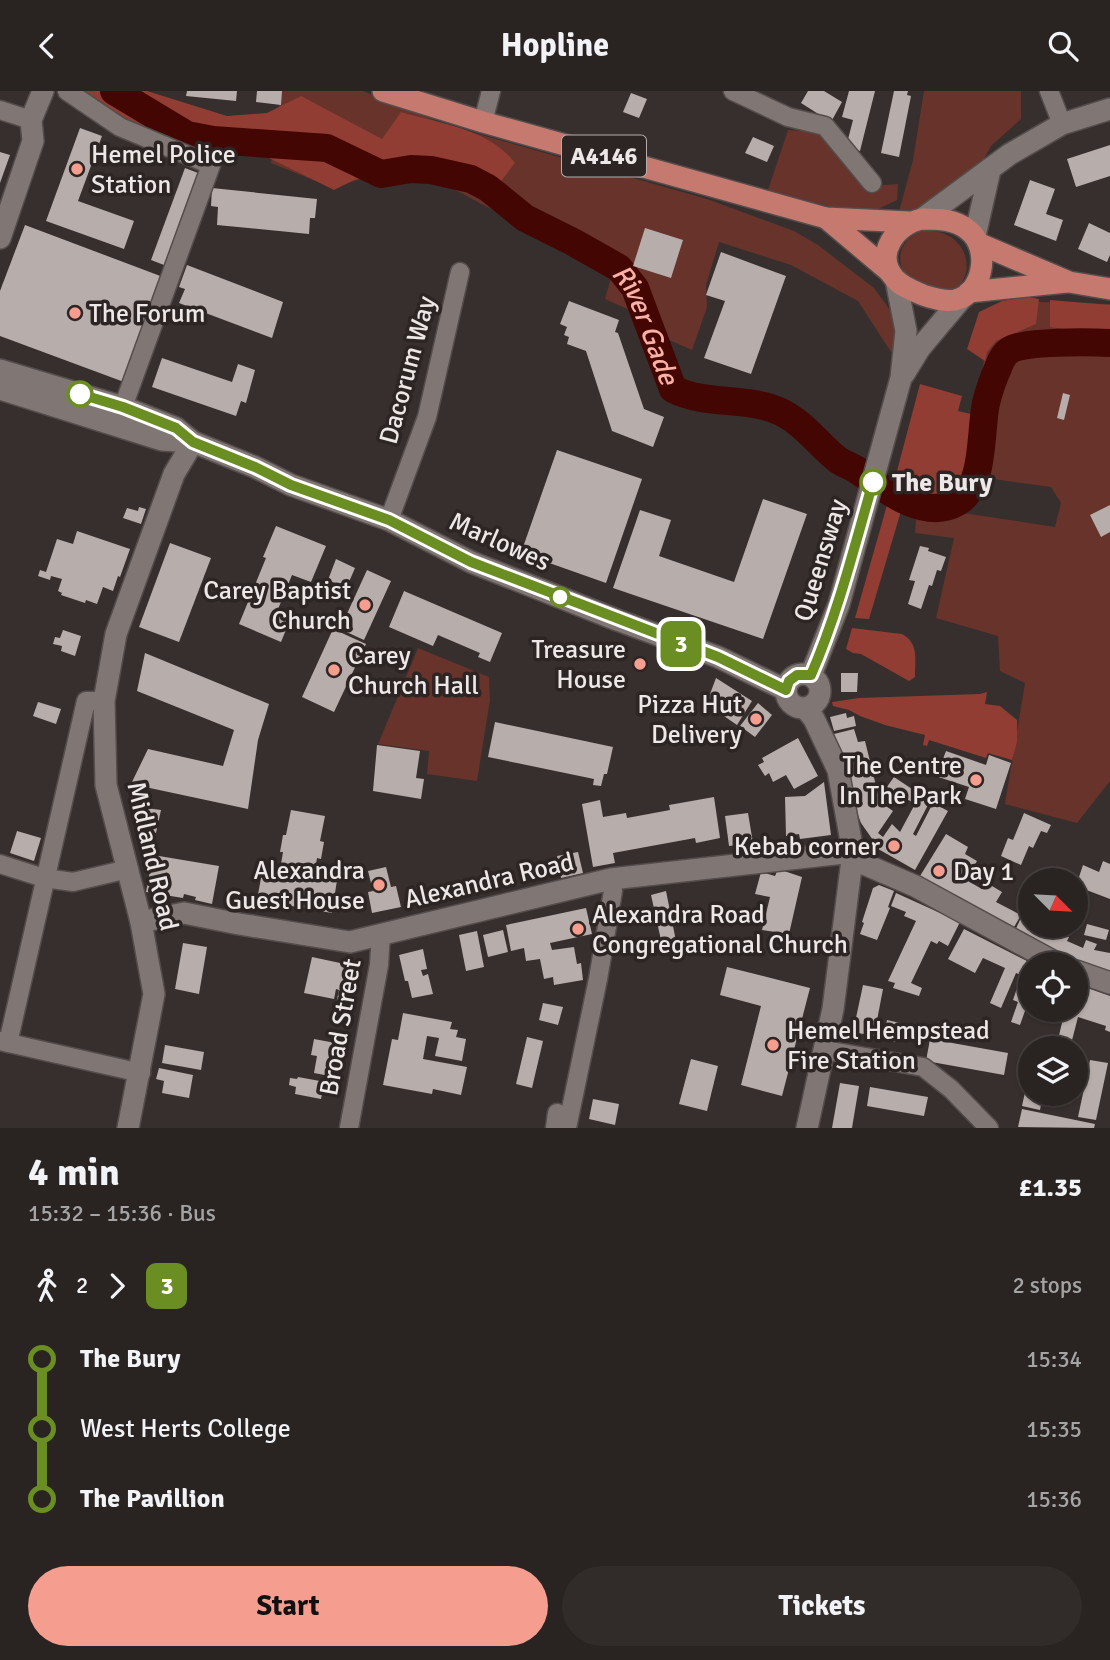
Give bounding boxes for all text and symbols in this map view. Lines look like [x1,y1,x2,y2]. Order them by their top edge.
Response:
text: Hopline [501,26,609,65]
icon: back [28,27,66,65]
icon: search [1044,27,1082,65]
road number: A4146 [562,135,646,177]
place label: Hemel Police Station [91,139,236,201]
marker: Hemel Police Station [69,161,85,177]
water label: River Gade [604,257,686,391]
street label: Dacorum Way [373,293,443,448]
place label: The Forum [89,298,206,330]
marker: The Forum [67,305,83,321]
unlabelled marker [67,381,93,407]
place label: The Bury [892,467,992,499]
marker: The Bury [860,469,886,495]
street label: Queensway [787,495,855,625]
street label: Marlowes [444,505,555,578]
place label: Carey Baptist Church [203,575,351,637]
unlabelled marker [550,587,570,607]
marker: Carey Baptist Church [357,597,373,613]
line badge: 3 [658,621,704,667]
text: 3 [675,629,687,659]
place label: Treasure House [532,634,626,696]
place label: Carey Church Hall [348,640,479,702]
marker: Treasure House [632,656,648,672]
marker: Carey Church Hall [326,662,342,678]
place label: Pizza Hut Delivery [637,689,742,751]
marker: Pizza Hut Delivery [748,711,764,727]
place label: The Centre In The Park [839,750,962,812]
marker: The Centre In The Park [968,772,984,788]
street label: Midland Road [119,779,185,934]
place label: Kebab corner [734,831,880,863]
marker: Kebab corner [886,838,902,854]
street label: Alexandra Road [401,846,577,916]
place label: Alexandra Guest House [225,855,365,917]
place label: Day 1 [953,856,1014,888]
marker: Day 1 [931,863,947,879]
north arrow [1018,868,1088,938]
map controls [1018,868,1088,1106]
marker: Alexandra Guest House [371,877,387,893]
place label: Alexandra Road Congregational Church [592,899,848,961]
marker: Alexandra Road Congregational Church [570,921,586,937]
button: locate [1018,952,1088,1022]
street label: Broad Street [313,956,369,1098]
place label: Hemel Hempstead Fire Station [787,1015,990,1077]
button: layers [1018,1036,1088,1106]
marker: Hemel Hempstead Fire Station [765,1037,781,1053]
text: 4 min [28,1149,120,1196]
text: £1.35 [1018,1172,1082,1204]
text: 15:32 – 15:36 · Bus [28,1199,216,1228]
icon: walk [28,1267,66,1305]
icon: forward [98,1267,136,1305]
text: 2 [76,1271,88,1300]
text: 3 [160,1271,173,1301]
text: 2 stops [1012,1271,1082,1300]
text: The Bury [80,1343,180,1375]
text: 15:34 [1026,1345,1082,1374]
text: West Herts College [80,1413,291,1445]
text: 15:35 [1026,1415,1082,1444]
text: The Pavillion [80,1483,225,1515]
text: 15:36 [1026,1485,1082,1514]
button: Start [28,1566,548,1646]
button: Tickets [562,1566,1082,1646]

